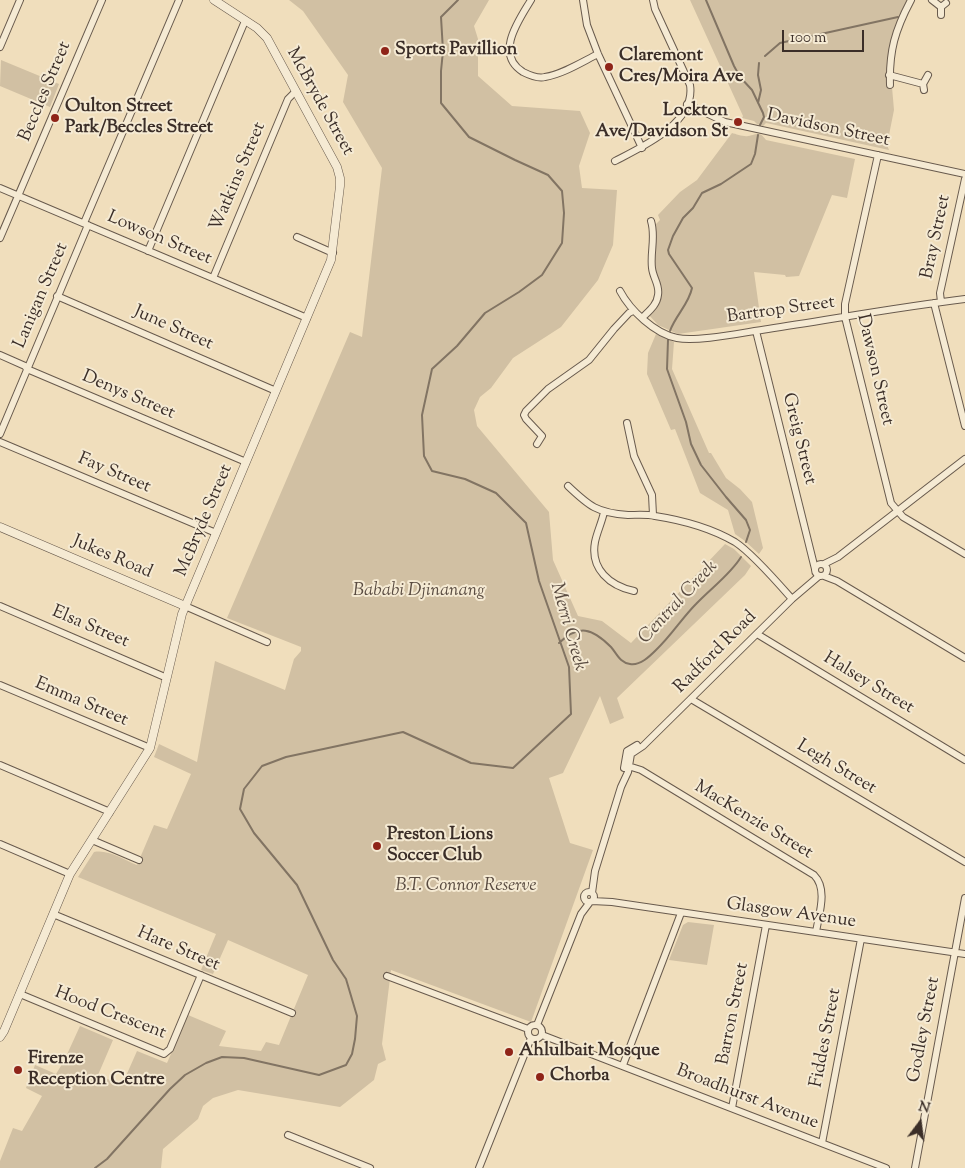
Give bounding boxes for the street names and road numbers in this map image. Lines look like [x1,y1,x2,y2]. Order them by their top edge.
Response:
street label: Beccles Street [15,39,77,145]
street label: McBryde Street [281,44,357,160]
street label: Davidson Street [765,105,891,153]
street label: Watkins Street [206,119,272,235]
street label: Bray Street [918,193,956,281]
street label: Lowson Street [103,207,215,271]
street label: Lanigan Street [10,240,74,352]
street label: Bartrop Street [726,293,836,329]
street label: June Street [130,302,216,356]
street label: Dawson Street [851,312,897,428]
street label: Denys Street [78,367,178,425]
street label: Greig Street [776,391,820,487]
street label: Fay Street [74,449,154,499]
street label: McBryde Street [172,462,238,580]
street label: Jukes Road [69,531,155,585]
street label: Elsa Street [48,602,132,654]
street label: Radford Road [670,607,762,699]
street label: Halsey Street [819,648,917,720]
street label: Emma Street [31,674,131,732]
street label: Legh Street [792,736,880,800]
street label: MacKenzie Street [690,777,816,865]
street label: Glasgow Avenue [725,894,857,934]
street label: Hare Street [133,923,223,977]
street label: Barron Street [714,961,754,1067]
street label: Godley Street [904,975,946,1085]
street label: Hood Crescent [51,983,169,1045]
street label: Fiddes Street [807,987,847,1089]
street label: Broadhurst Avenue [673,1061,821,1135]

